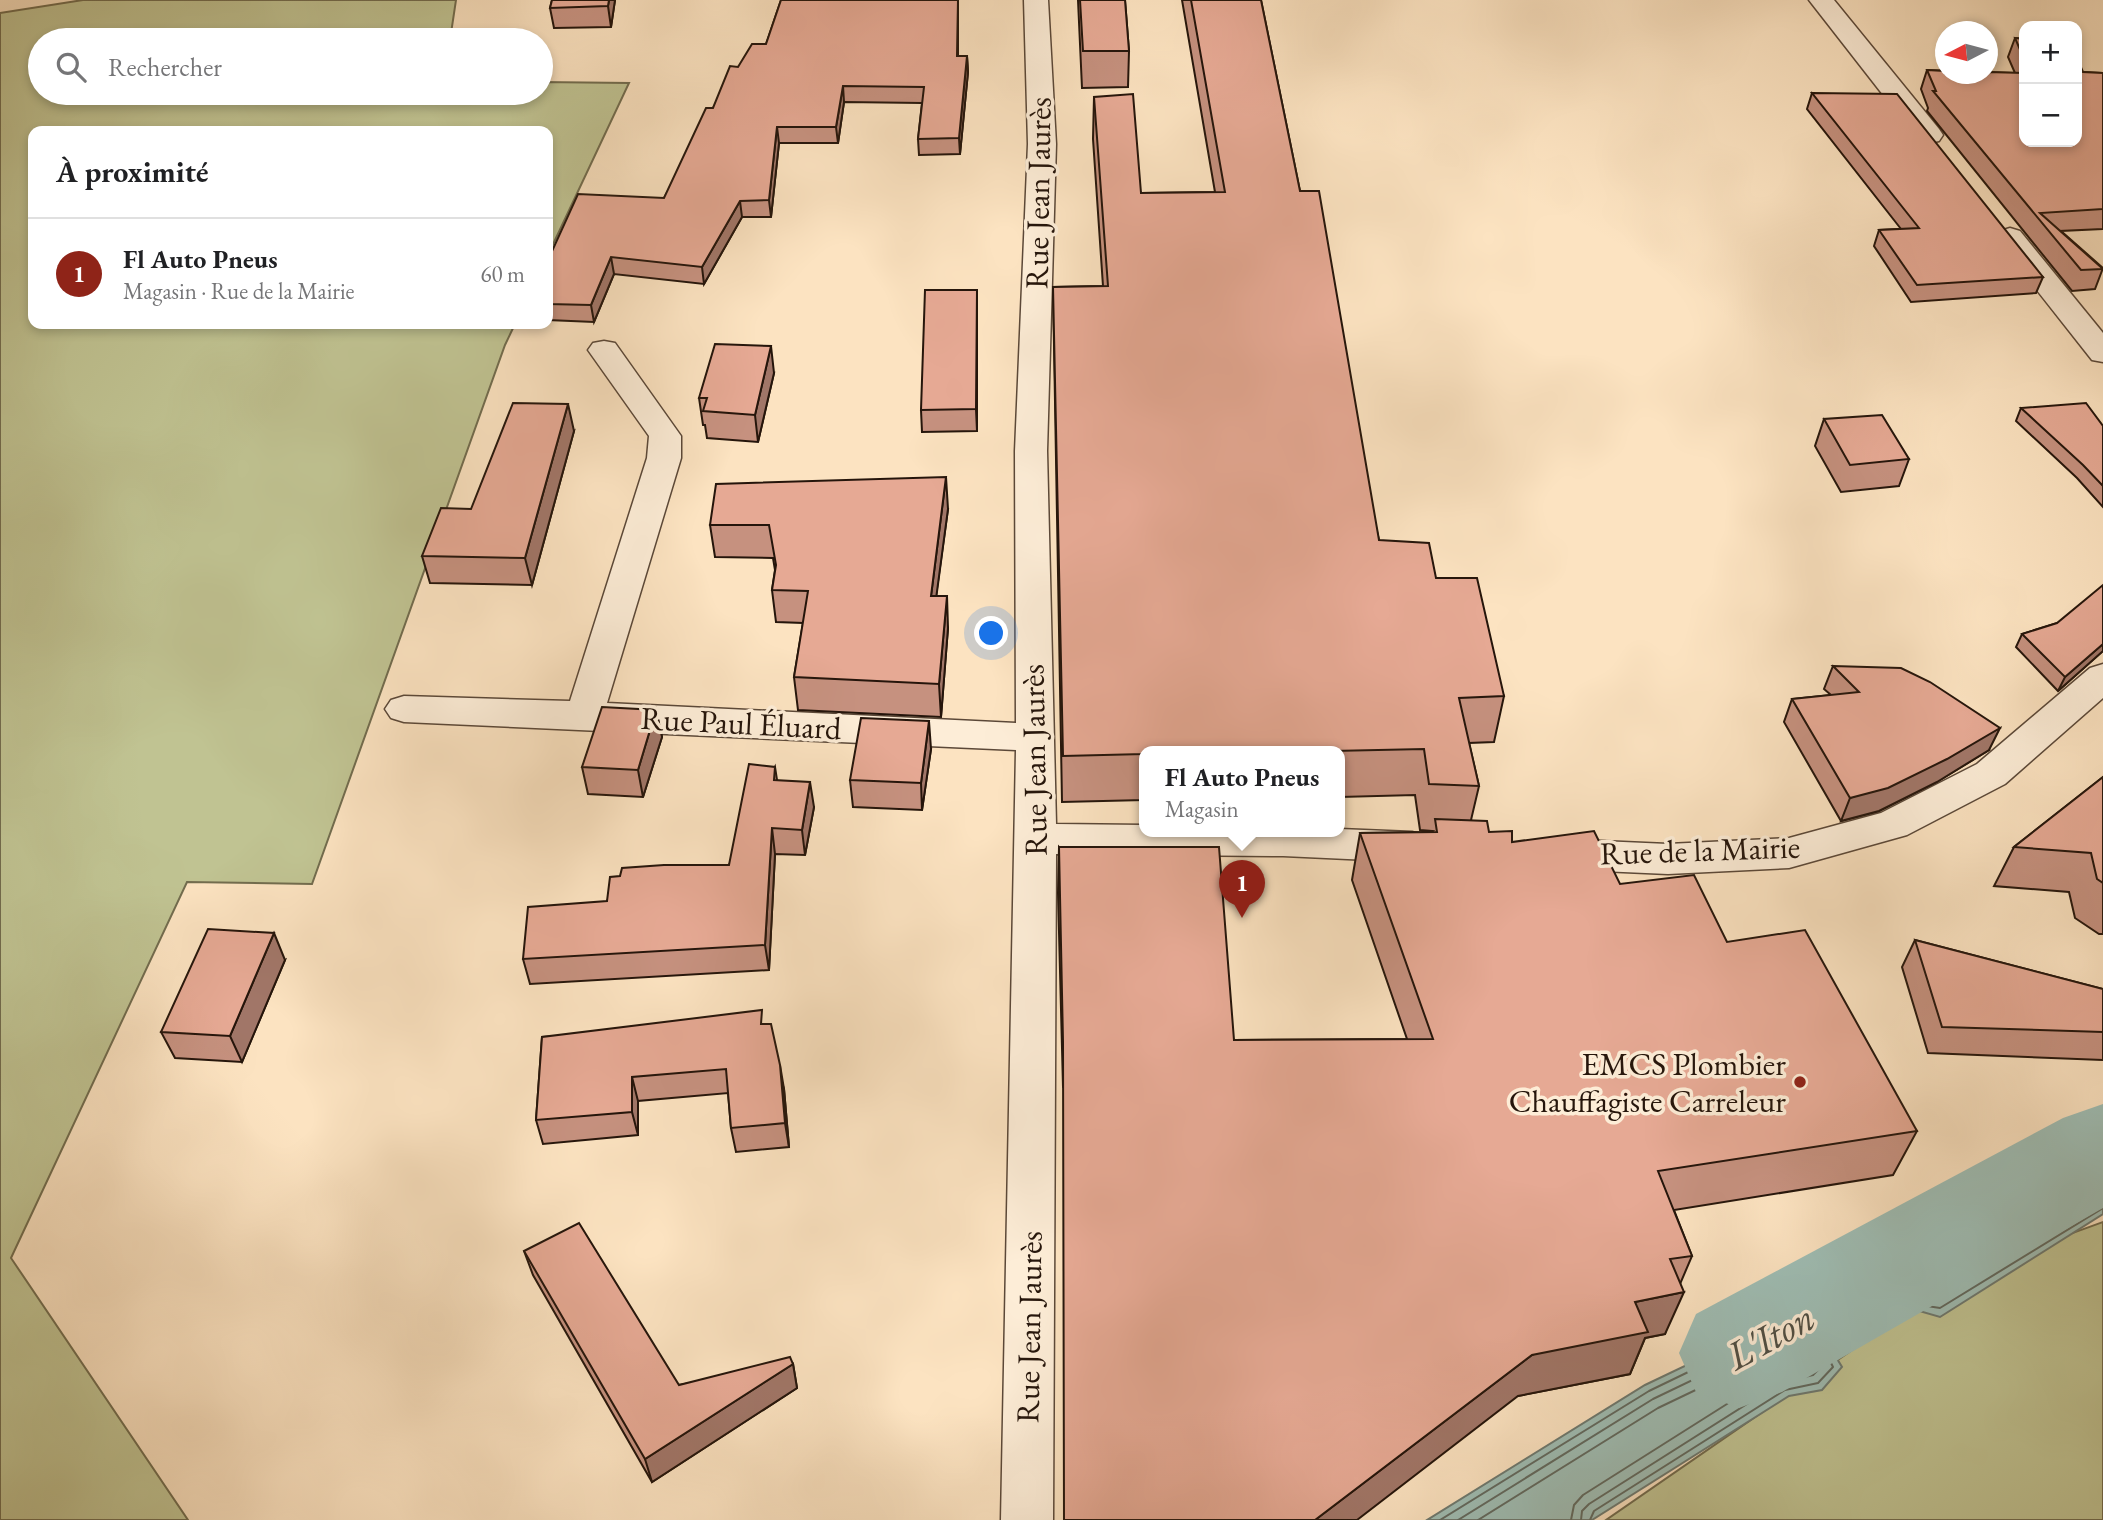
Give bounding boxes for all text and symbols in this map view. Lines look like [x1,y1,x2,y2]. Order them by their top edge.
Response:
north arrow [1935,21,1998,84]
map controls [2019,21,2082,147]
button: + [2019,21,2082,84]
search box [28,28,553,105]
icon: search [52,48,90,86]
text: Rechercher [108,50,222,84]
button: − [2019,84,2082,147]
street label: Rue Jean Jaurès [1015,97,1061,289]
text: À proximité [56,152,208,191]
text: Fl Auto Pneus [123,242,278,276]
text: 1 [73,259,85,289]
text: 60 m [480,259,525,289]
text: Magasin · Rue de la Mairie [123,276,355,306]
your location [974,616,1008,650]
street label: Rue Jean Jaurès [1011,664,1057,856]
street label: Rue Paul Éluard [640,697,843,749]
popup [1139,746,1345,837]
text: Fl Auto Pneus [1165,760,1319,794]
text: Magasin [1165,794,1239,824]
street label: Rue de la Mairie [1599,826,1801,874]
pin: 1 [1219,860,1265,918]
place label: EMCS Plombier Chauffagiste Carreleur [1509,1043,1786,1122]
marker: EMCS Plombier Chauffagiste Carreleur [1792,1074,1808,1090]
street label: Rue Jean Jaurès [1006,1231,1052,1423]
water label: L'Iton [1716,1291,1824,1382]

